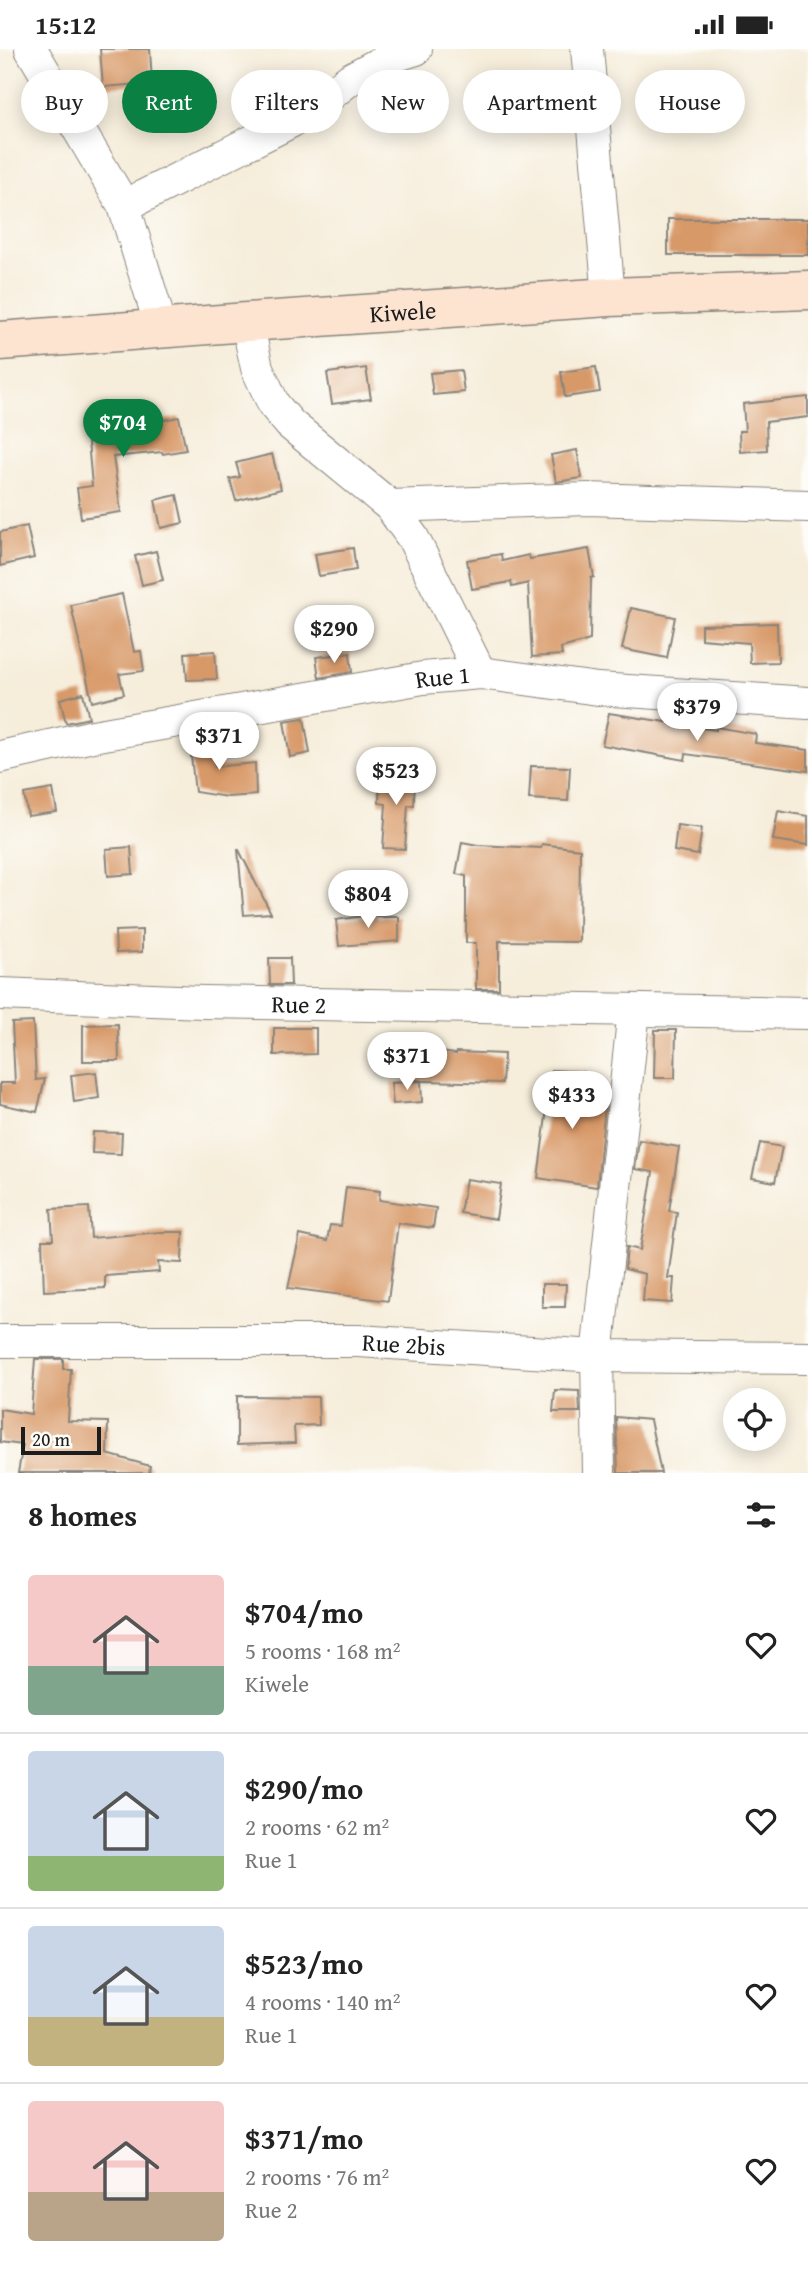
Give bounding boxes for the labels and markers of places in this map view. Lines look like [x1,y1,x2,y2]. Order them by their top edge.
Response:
pin: $704 [82,399,164,459]
pin: $290 [293,605,375,665]
pin: $379 [656,683,738,743]
pin: $371 [178,713,260,772]
pin: $523 [355,747,437,807]
pin: $804 [327,871,409,930]
pin: $371 [366,1033,448,1092]
pin: $433 [531,1072,613,1131]

